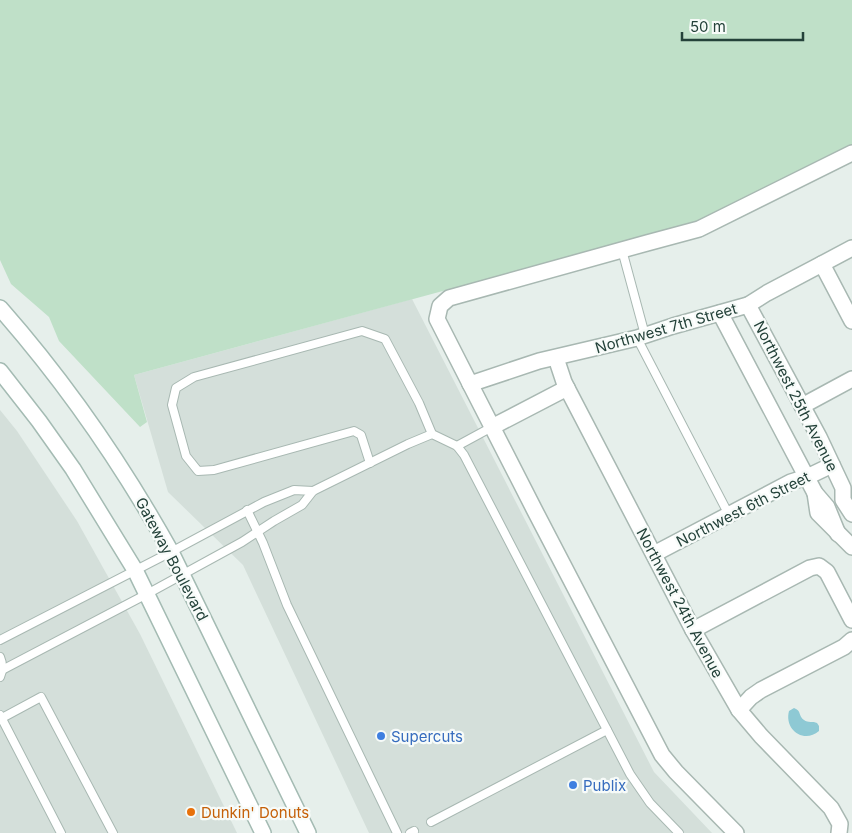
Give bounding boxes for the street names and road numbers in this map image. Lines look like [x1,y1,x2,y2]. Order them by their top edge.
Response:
street label: Northwest 7th Street [593,299,739,357]
street label: Northwest 25th Avenue [750,317,842,475]
street label: Northwest 6th Street [673,467,813,551]
street label: Gateway Boulevard [131,494,213,624]
street label: Northwest 24th Avenue [632,525,728,681]

